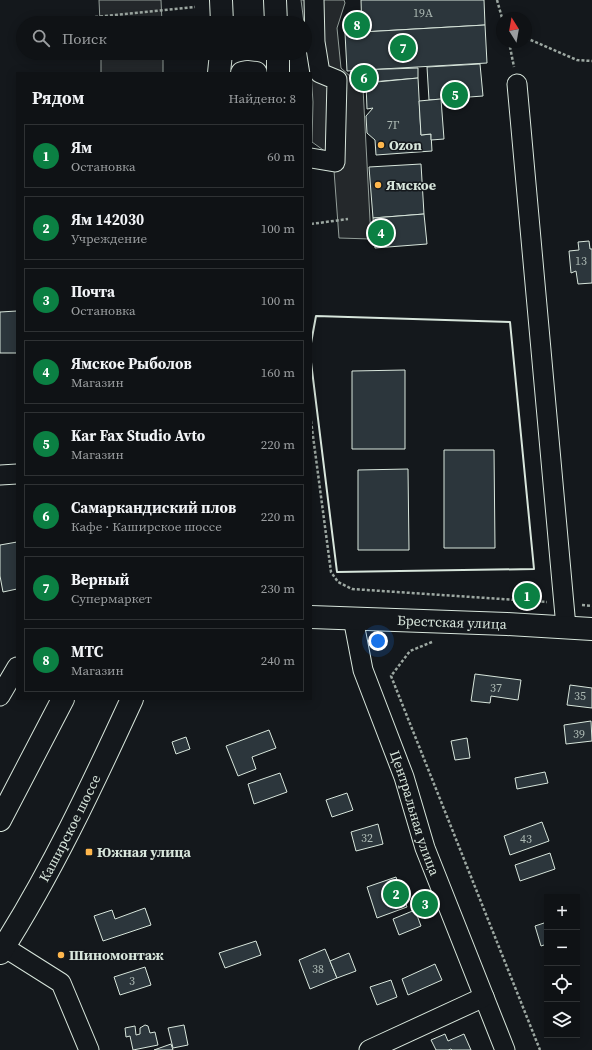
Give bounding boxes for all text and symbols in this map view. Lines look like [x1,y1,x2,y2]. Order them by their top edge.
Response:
house number: 19А [413,5,433,21]
pin: 8 [344,10,370,40]
north arrow [496,12,532,48]
search box [16,16,312,60]
icon: search [30,27,52,49]
text: Поиск [62,28,107,49]
pin: 7 [390,33,416,63]
pin: 6 [351,63,377,93]
pin: 5 [442,80,468,110]
text: Рядом [32,86,84,110]
text: Найдено: 8 [229,90,296,107]
house number: 7Г [387,117,400,133]
place label: Ozon [389,135,422,155]
text: Ям [71,137,92,158]
marker: Ozon [376,140,386,150]
text: 1 [42,148,50,165]
text: 60 m [267,148,295,165]
text: Остановка [71,158,136,175]
place label: Ямское [386,175,436,195]
marker: Ямское [373,180,383,190]
text: Ям 142030 [71,209,144,230]
pin: 4 [368,218,394,248]
text: 2 [42,220,50,237]
text: 100 m [261,220,295,237]
text: Учреждение [71,230,147,247]
house number: 13 [575,253,587,269]
text: Почта [71,281,115,302]
text: 3 [42,292,50,309]
text: 100 m [261,292,295,309]
text: Остановка [71,302,136,319]
text: Ямское Рыболов [71,353,192,374]
text: 4 [42,364,50,381]
text: 160 m [261,364,295,381]
text: Магазин [71,374,124,391]
text: Kar Fax Studio Avto [71,425,205,446]
text: 5 [42,436,50,453]
text: 220 m [261,436,295,453]
text: Магазин [71,446,124,463]
text: Самаркандиский плов [71,497,236,518]
text: 6 [42,508,50,525]
text: 220 m [261,508,295,525]
text: Кафе · Каширское шоссе [71,518,222,535]
text: Верный [71,569,129,590]
text: 7 [42,580,50,597]
text: 230 m [261,580,295,597]
pin: 1 [514,581,540,611]
text: Супермаркет [71,590,152,607]
street label: Брестская улица [397,610,508,634]
your location [368,631,388,651]
text: МТС [71,641,103,662]
text: 8 [42,652,50,669]
text: 240 m [261,652,295,669]
text: Магазин [71,662,124,679]
house number: 37 [490,680,502,696]
house number: 35 [574,688,586,704]
house number: 39 [573,726,585,742]
street label: Центральная улица [385,747,445,879]
street label: Каширское шоссе [34,771,105,886]
house number: 32 [361,830,373,846]
house number: 43 [520,831,532,847]
place label: Южная улица [97,842,192,862]
marker: Южная улица [84,847,94,857]
pin: 2 [383,879,409,909]
pin: 3 [412,889,438,919]
map controls [544,894,580,1038]
button: + [544,894,580,930]
button: − [544,930,580,966]
place label: Шиномонтаж [69,945,164,965]
marker: Шиномонтаж [56,950,66,960]
house number: 38 [312,961,324,977]
button: locate [544,966,580,1002]
house number: 3 [129,973,135,989]
button: layers [544,1002,580,1038]

